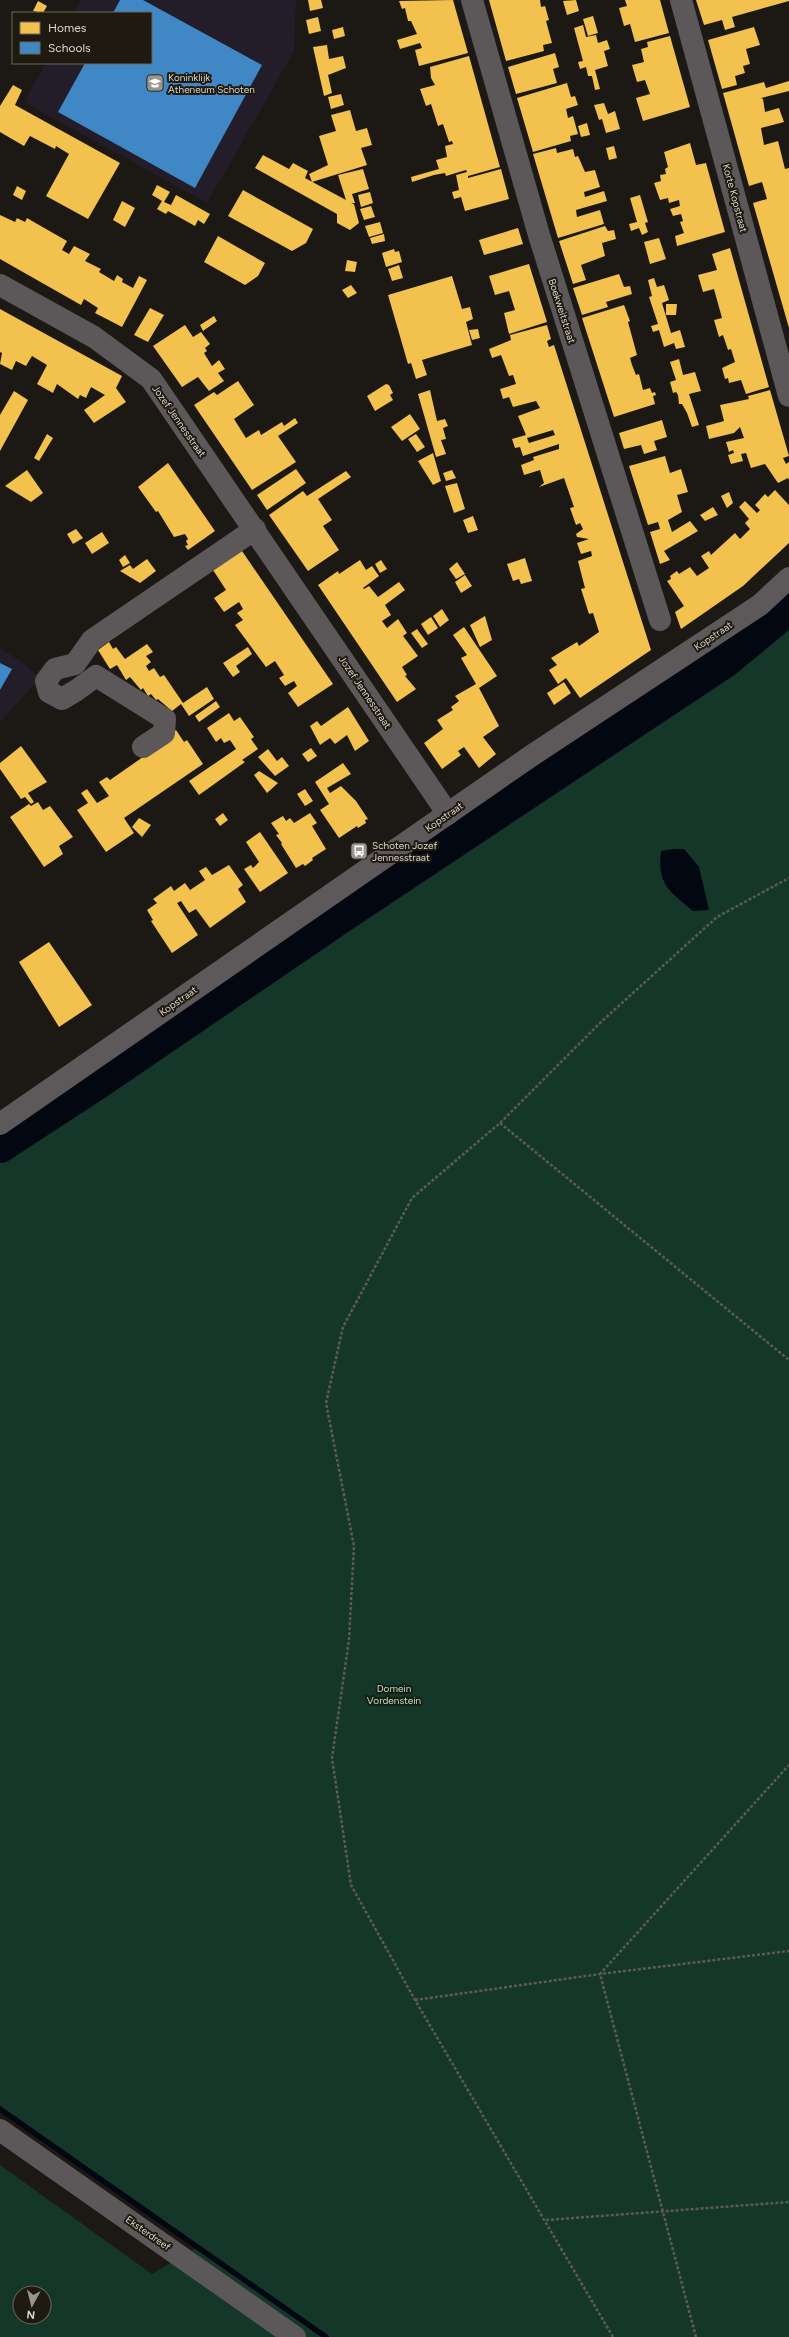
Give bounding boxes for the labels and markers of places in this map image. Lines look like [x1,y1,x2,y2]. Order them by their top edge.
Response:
place label: Koninklijk Atheneum Schoten [168,71,255,96]
school or university icon: Koninklijk Atheneum Schoten [145,73,165,93]
place label: Schoten Jozef Jennesstraat [372,839,438,864]
bus stop icon: Schoten Jozef Jennesstraat [349,841,369,861]

